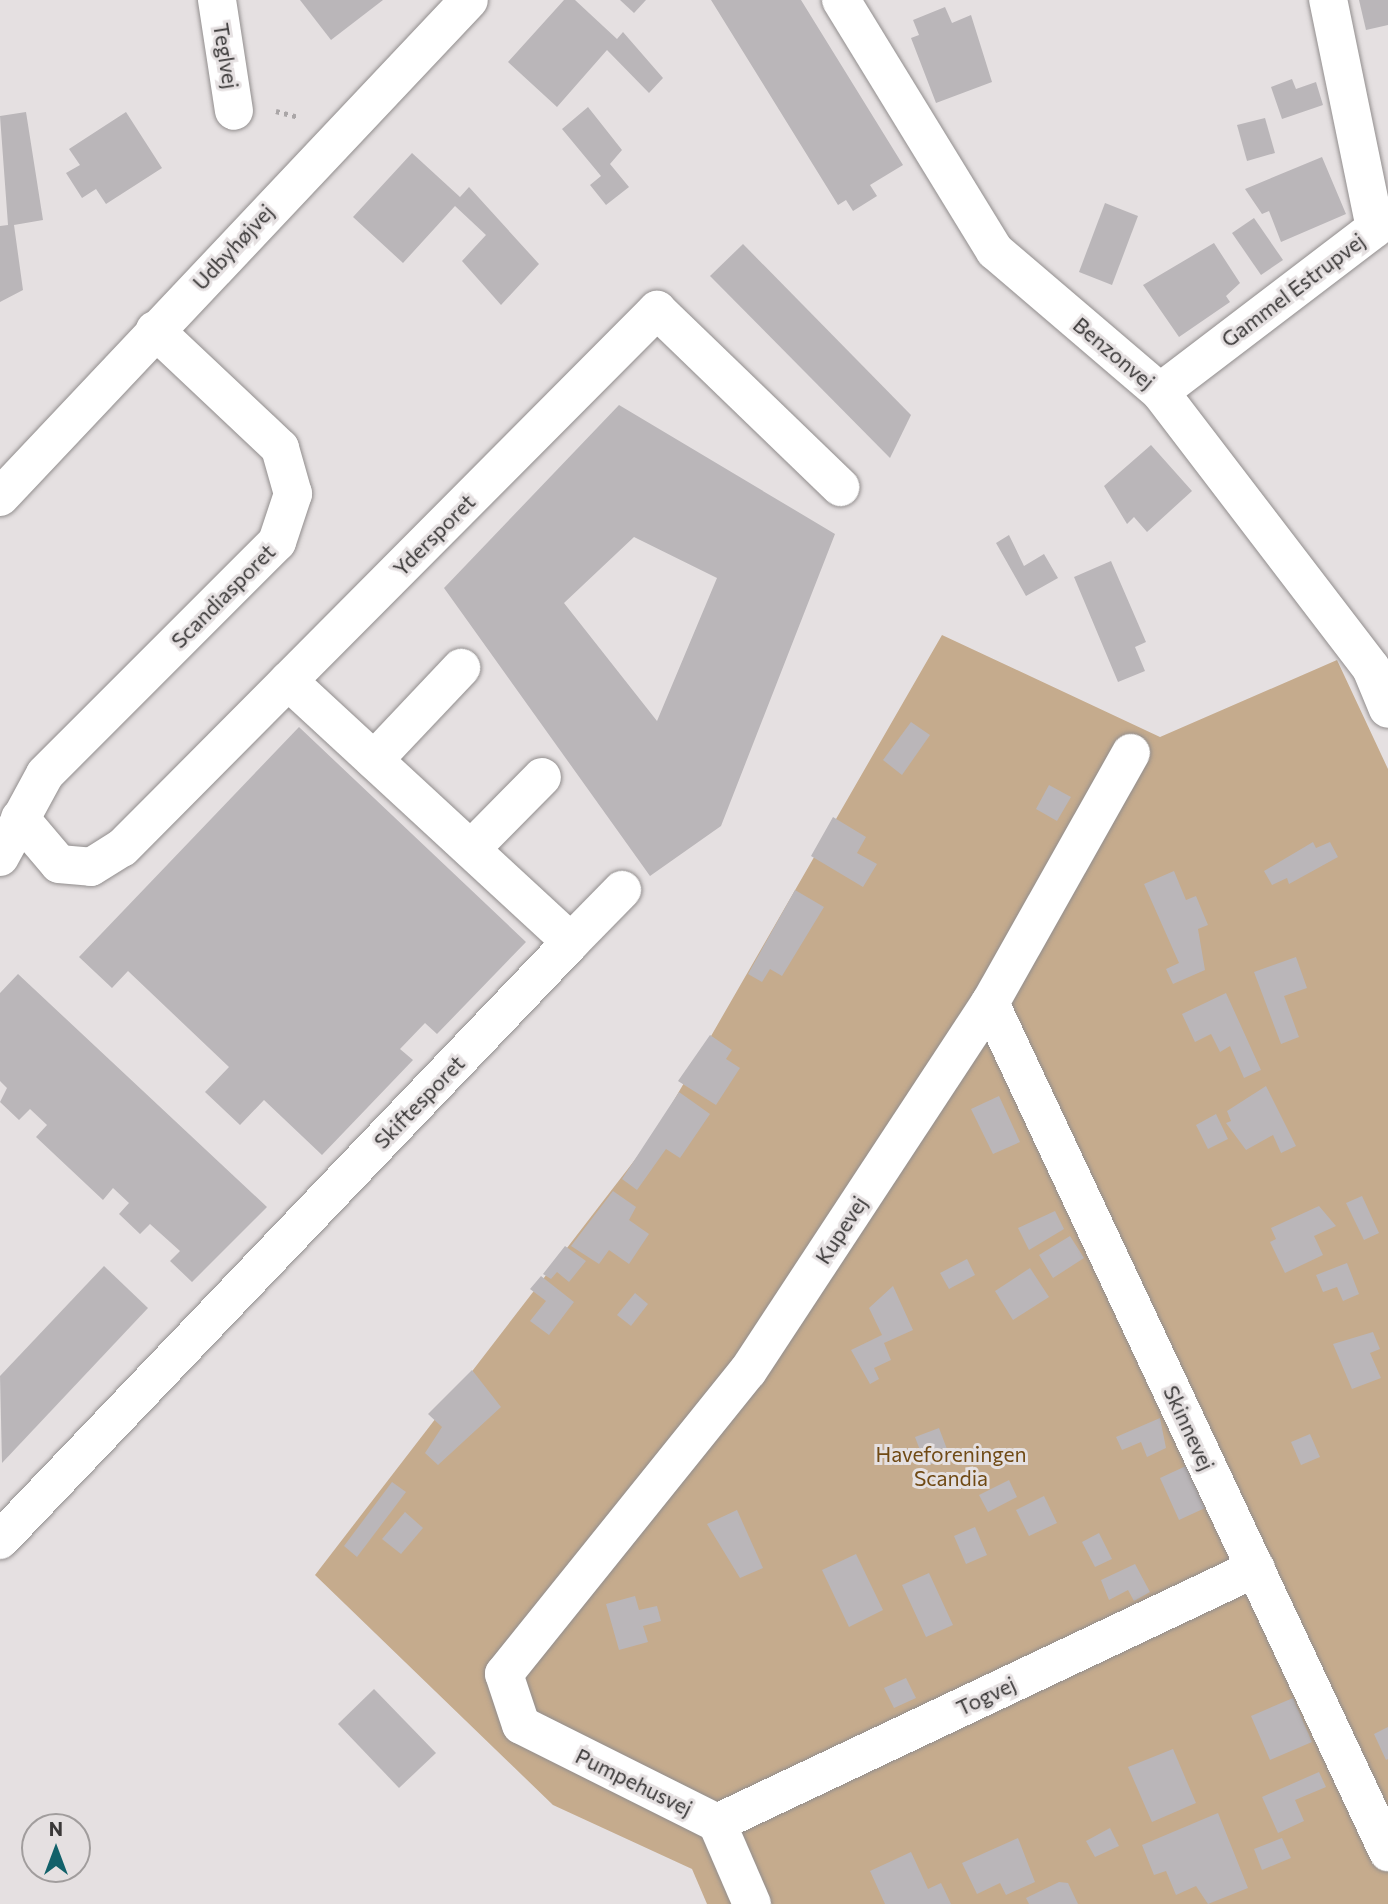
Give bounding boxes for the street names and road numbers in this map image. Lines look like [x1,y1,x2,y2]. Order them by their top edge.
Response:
street label: Teglvej [208,21,244,91]
street label: Udbyhøjvej [187,199,279,295]
street label: Gammel Estrupvej [1216,228,1370,352]
street label: Benzonvej [1068,312,1160,394]
street label: Ydersporet [388,489,480,581]
street label: Scandiasporet [166,539,280,653]
street label: Skiftesporet [369,1050,469,1154]
street label: Kupevej [810,1191,872,1269]
street label: Skinnevej [1158,1382,1220,1474]
street label: Togvej [952,1671,1020,1721]
street label: Pumpehusvej [572,1743,696,1821]

